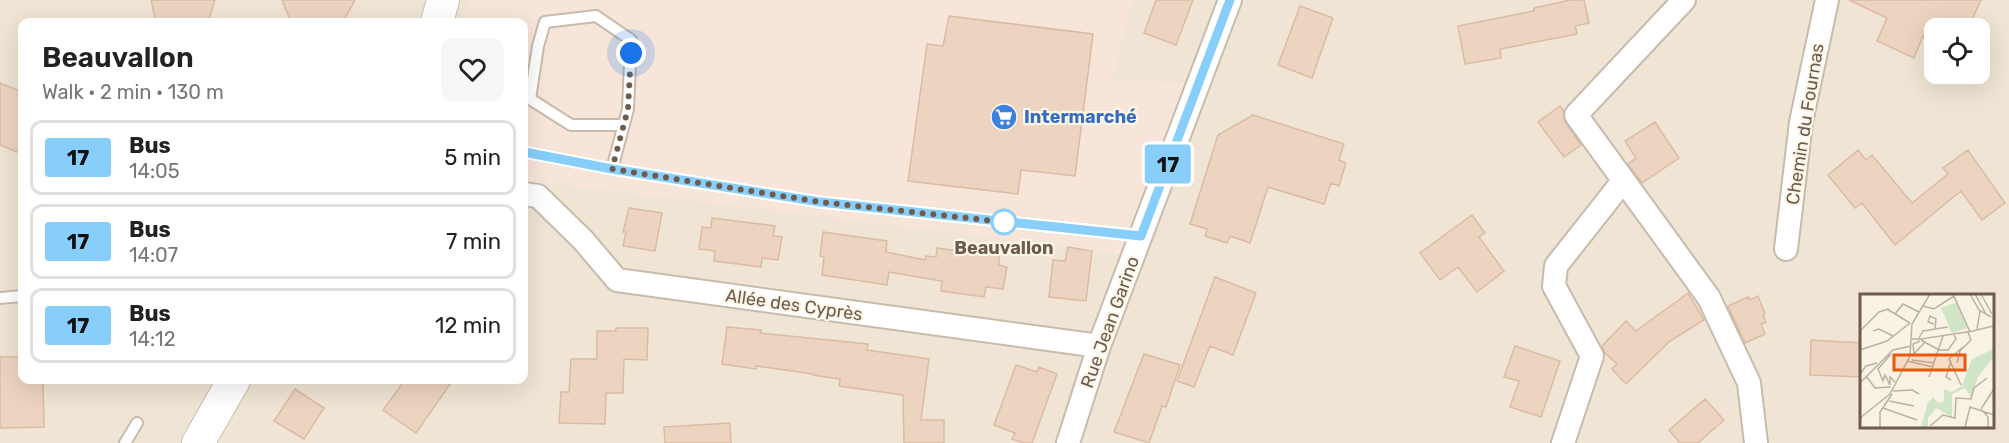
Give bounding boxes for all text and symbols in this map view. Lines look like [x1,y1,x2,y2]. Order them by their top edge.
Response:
map controls [1924,18,1990,84]
button: locate [1924,18,1990,84]
button: heart [441,38,504,101]
your location [616,38,646,68]
text: Beauvallon [42,41,194,74]
street label: Chemin du Fournas [1781,42,1829,206]
text: Walk · 2 min · 130 m [42,80,224,104]
supermarket icon: Intermarché [989,102,1019,132]
place label: Intermarché [1024,106,1137,128]
text: Bus [129,132,171,159]
text: 5 min [444,144,501,171]
line badge: 17 [1141,144,1195,184]
text: 17 [67,145,89,170]
text: 17 [1157,152,1179,177]
text: 14:05 [129,159,180,183]
marker: Beauvallon [991,209,1017,235]
text: Bus [129,216,171,243]
text: 7 min [446,228,501,255]
text: 17 [67,229,89,254]
place label: Beauvallon [954,237,1054,259]
text: 14:07 [129,243,178,267]
street label: Rue Jean Garino [1076,253,1144,391]
street label: Allée des Cyprès [724,284,864,326]
inset map [1860,294,1994,428]
text: Bus [129,300,171,327]
text: 12 min [435,312,501,339]
text: 17 [67,313,89,338]
text: 14:12 [129,327,175,351]

